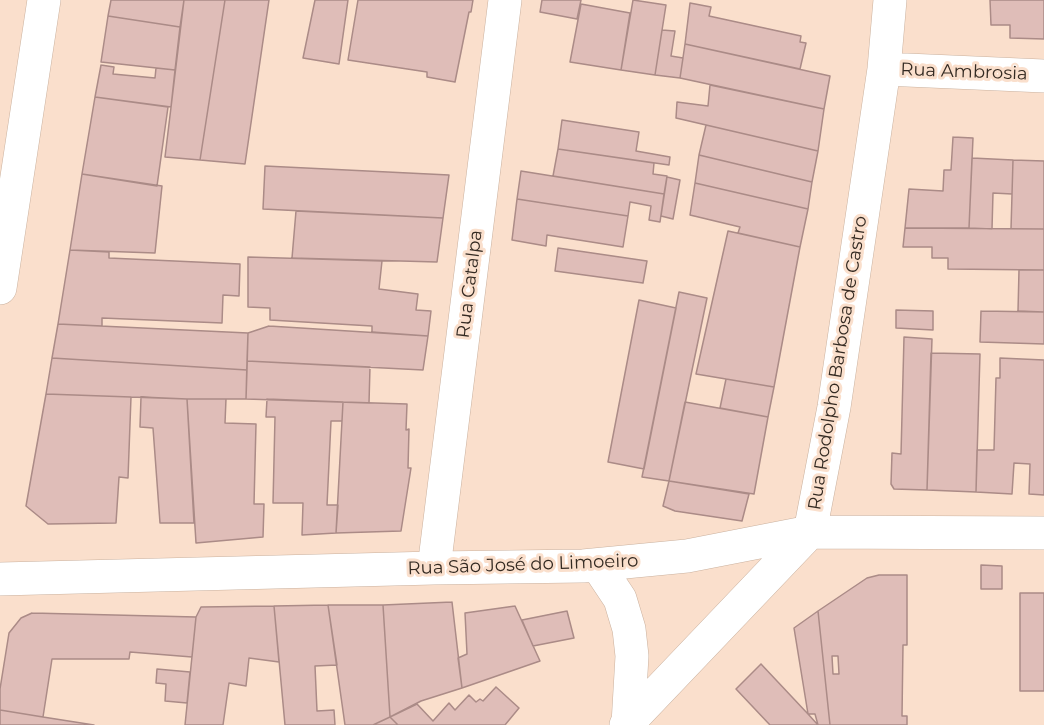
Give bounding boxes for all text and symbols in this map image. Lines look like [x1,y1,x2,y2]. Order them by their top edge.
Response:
street label: Rua Ambrosia [900,59,1028,85]
street label: Rua Rodolpho Barbosa de Castro [804,214,872,512]
street label: Rua Catalpa [453,229,487,339]
street label: Rua São José do Limoeiro [407,550,639,580]

